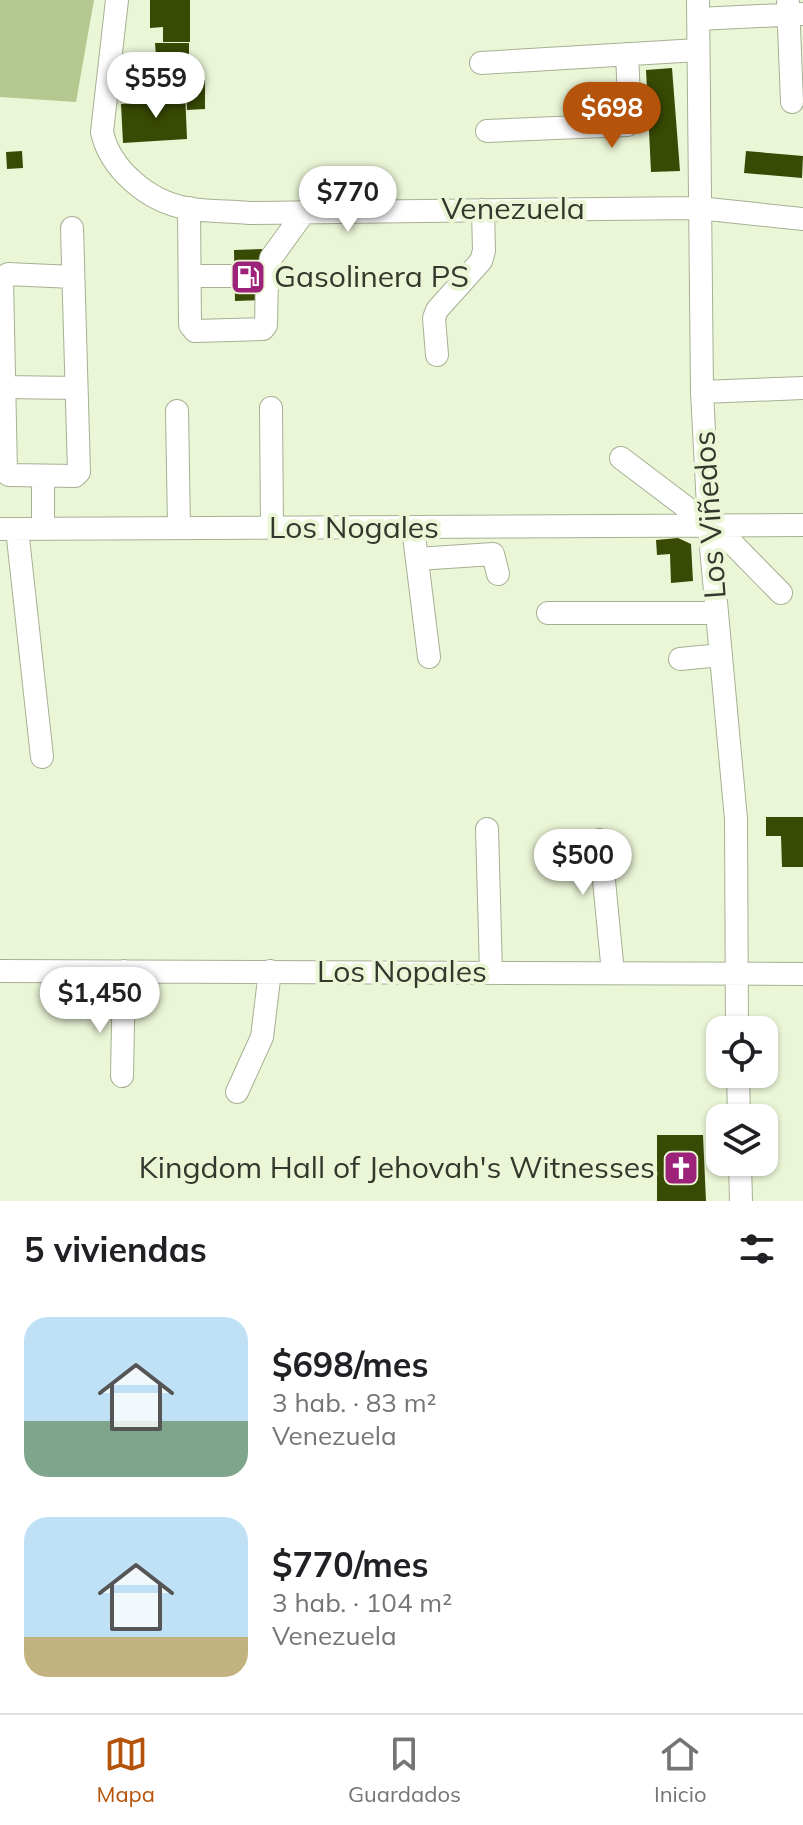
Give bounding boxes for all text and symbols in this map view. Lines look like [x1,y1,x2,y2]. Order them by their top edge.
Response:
pin: $559 [109,52,203,120]
text: $559 [125,61,187,94]
pin: $698 [565,82,659,150]
text: $698 [581,91,643,124]
pin: $770 [301,166,395,234]
text: $770 [317,175,379,208]
street label: Venezuela [441,189,585,227]
place label: Gasolinera PS [274,257,469,295]
fuel station icon: Gasolinera PS [229,258,267,296]
street label: Los Viñedos [684,430,734,600]
street label: Los Nogales [269,508,439,546]
pin: $500 [536,829,630,897]
text: $500 [552,838,614,871]
street label: Los Nopales [317,952,487,990]
pin: $1,450 [35,967,165,1035]
text: $1,450 [58,976,142,1009]
map controls [706,1016,778,1176]
button: locate [706,1016,778,1088]
button: layers [706,1104,778,1176]
place label: Kingdom Hall of Jehovah's Witnesses [139,1148,655,1186]
church icon: Kingdom Hall of Jehovah's Witnesses [662,1149,700,1187]
icon: filters [735,1227,779,1271]
text: 5 viviendas [24,1228,207,1271]
text: $698/mes [272,1343,429,1386]
icon: home [88,1349,184,1445]
text: 3 hab. · 83 m² [272,1386,436,1419]
text: Venezuela [272,1419,397,1452]
text: $770/mes [272,1543,429,1586]
icon: home [88,1549,184,1645]
text: 3 hab. · 104 m² [272,1586,452,1619]
text: Venezuela [272,1619,397,1652]
tab: Mapa [97,1732,155,1808]
tab: Guardados [348,1732,461,1808]
tab: Inicio [654,1732,706,1808]

